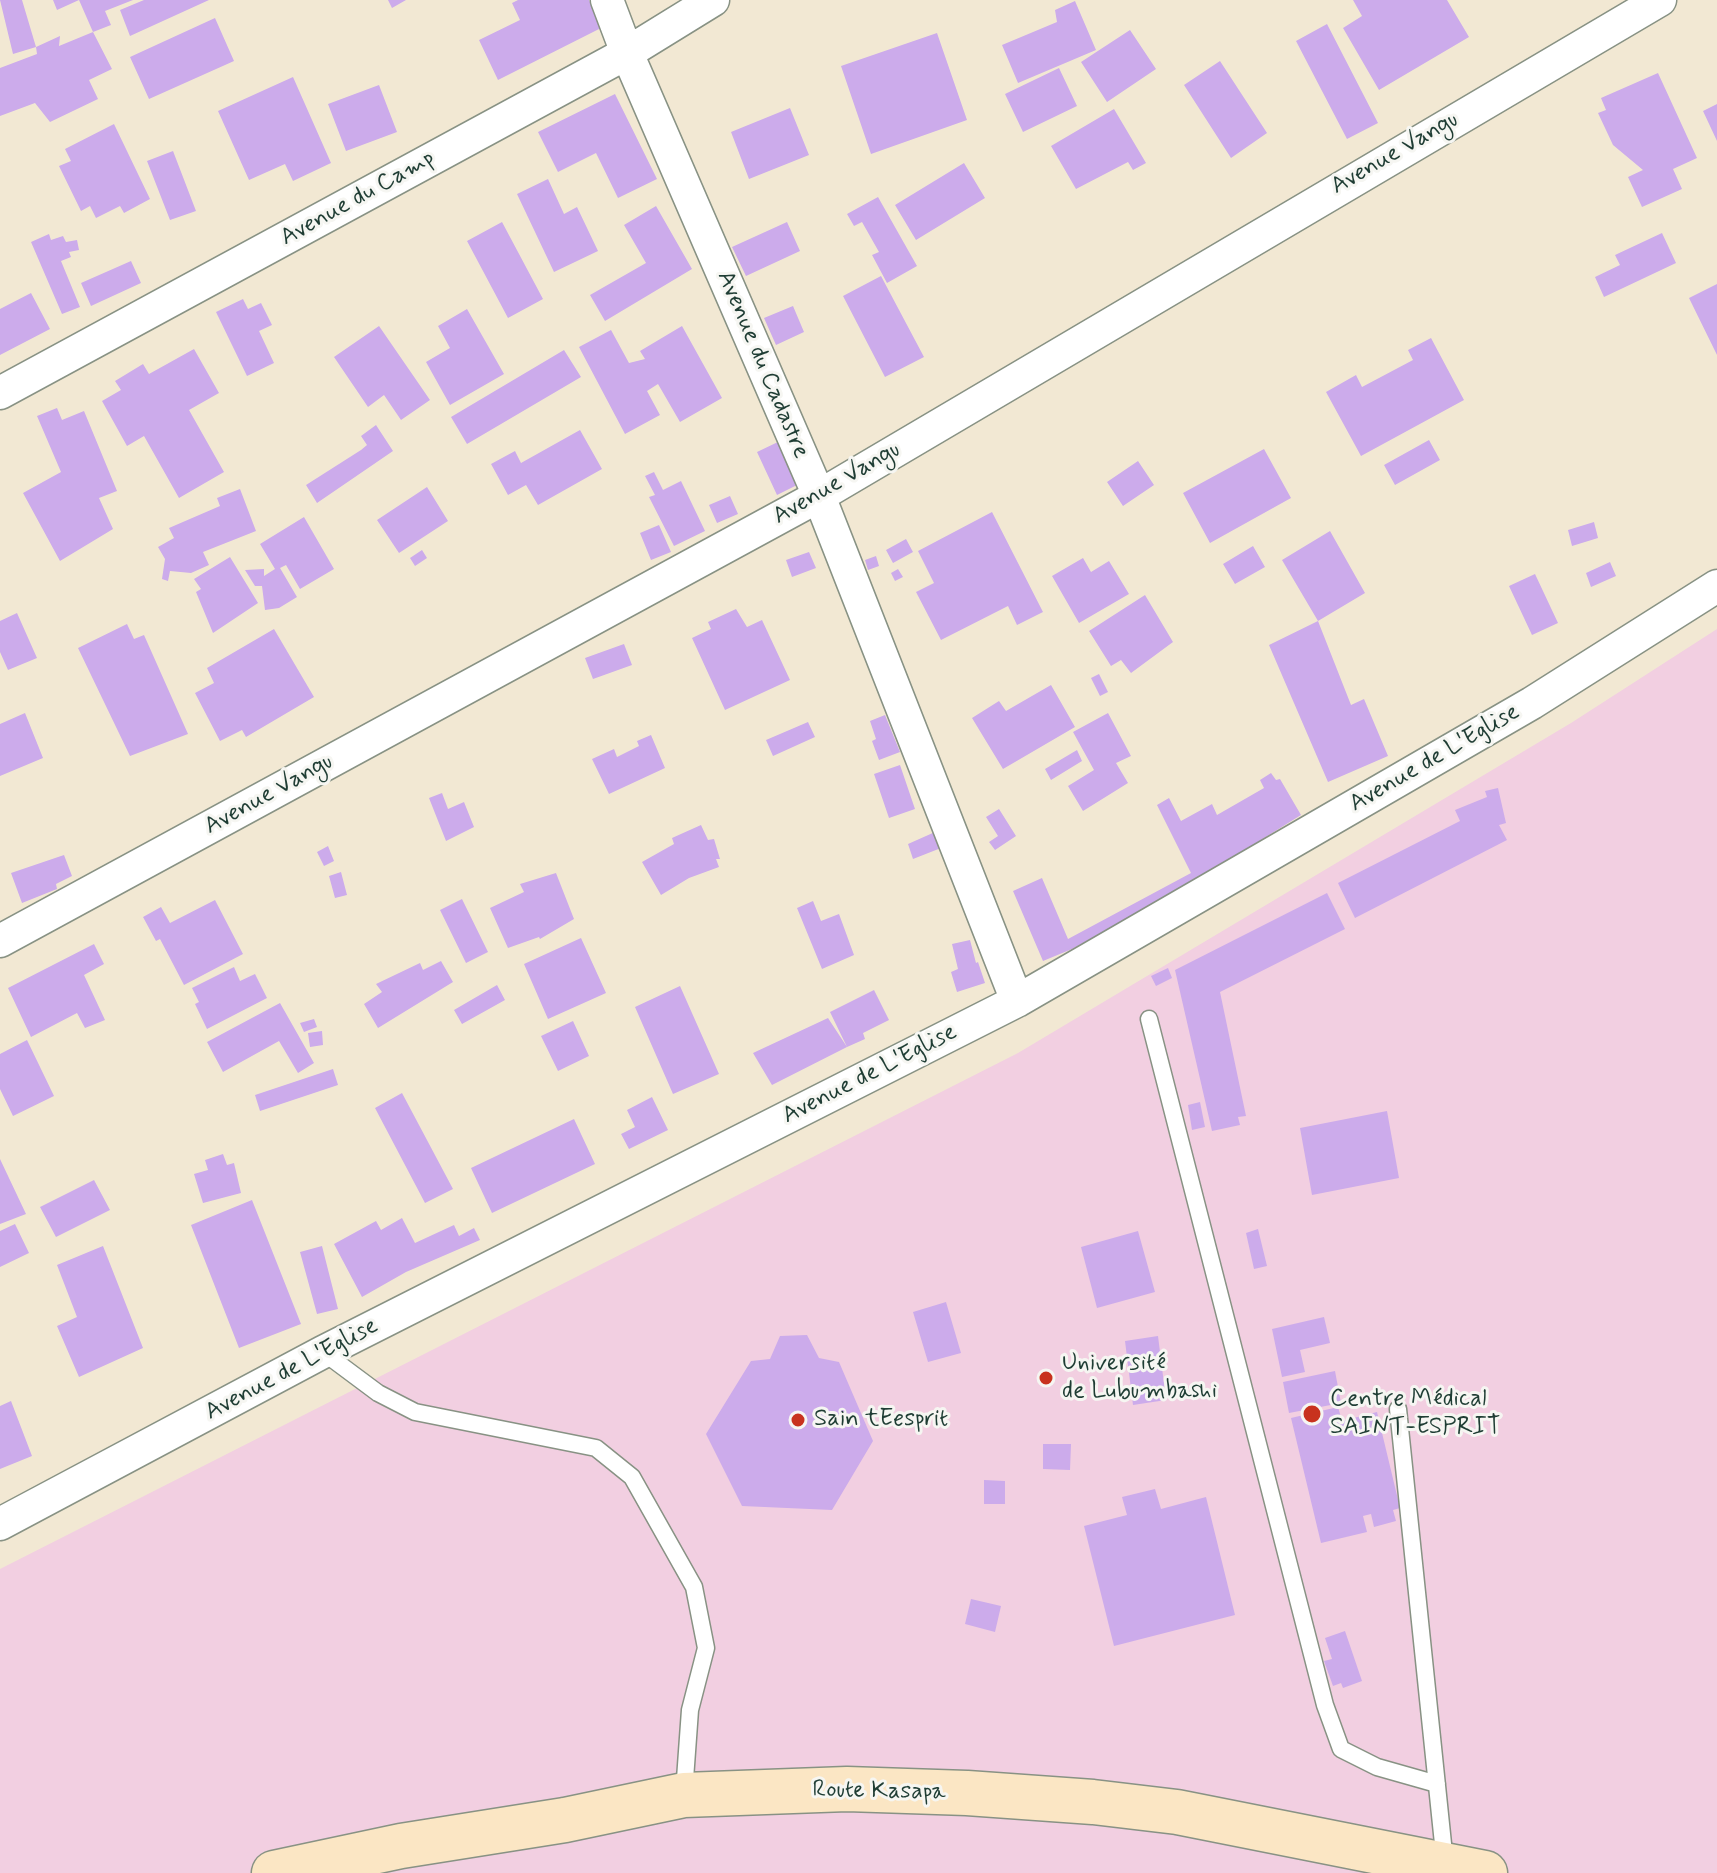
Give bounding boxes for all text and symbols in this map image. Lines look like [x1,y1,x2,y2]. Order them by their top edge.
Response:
street label: Avenue Vangu [1326,106,1464,202]
street label: Avenue du Camp [276,145,440,253]
street label: Avenue du Cadastre [709,267,815,463]
street label: Avenue Vangu [768,436,906,532]
street label: Avenue de L'Eglise [1345,699,1525,819]
street label: Avenue Vangu [200,748,338,842]
street label: Avenue de L'Eglise [778,1019,962,1131]
street label: Avenue de L'Eglise [201,1312,383,1428]
place label: Université de Lubumbashi [1062,1350,1217,1406]
marker: Université de Lubumbashi [1037,1369,1055,1387]
place label: Centre Médical SAINT-ESPRIT [1330,1386,1501,1442]
marker: Centre Médical SAINT-ESPRIT [1301,1403,1323,1425]
place label: Sain tEesprit [814,1406,948,1434]
marker: Sain tEesprit [789,1411,807,1429]
street label: Route Kasapa [812,1776,946,1808]

